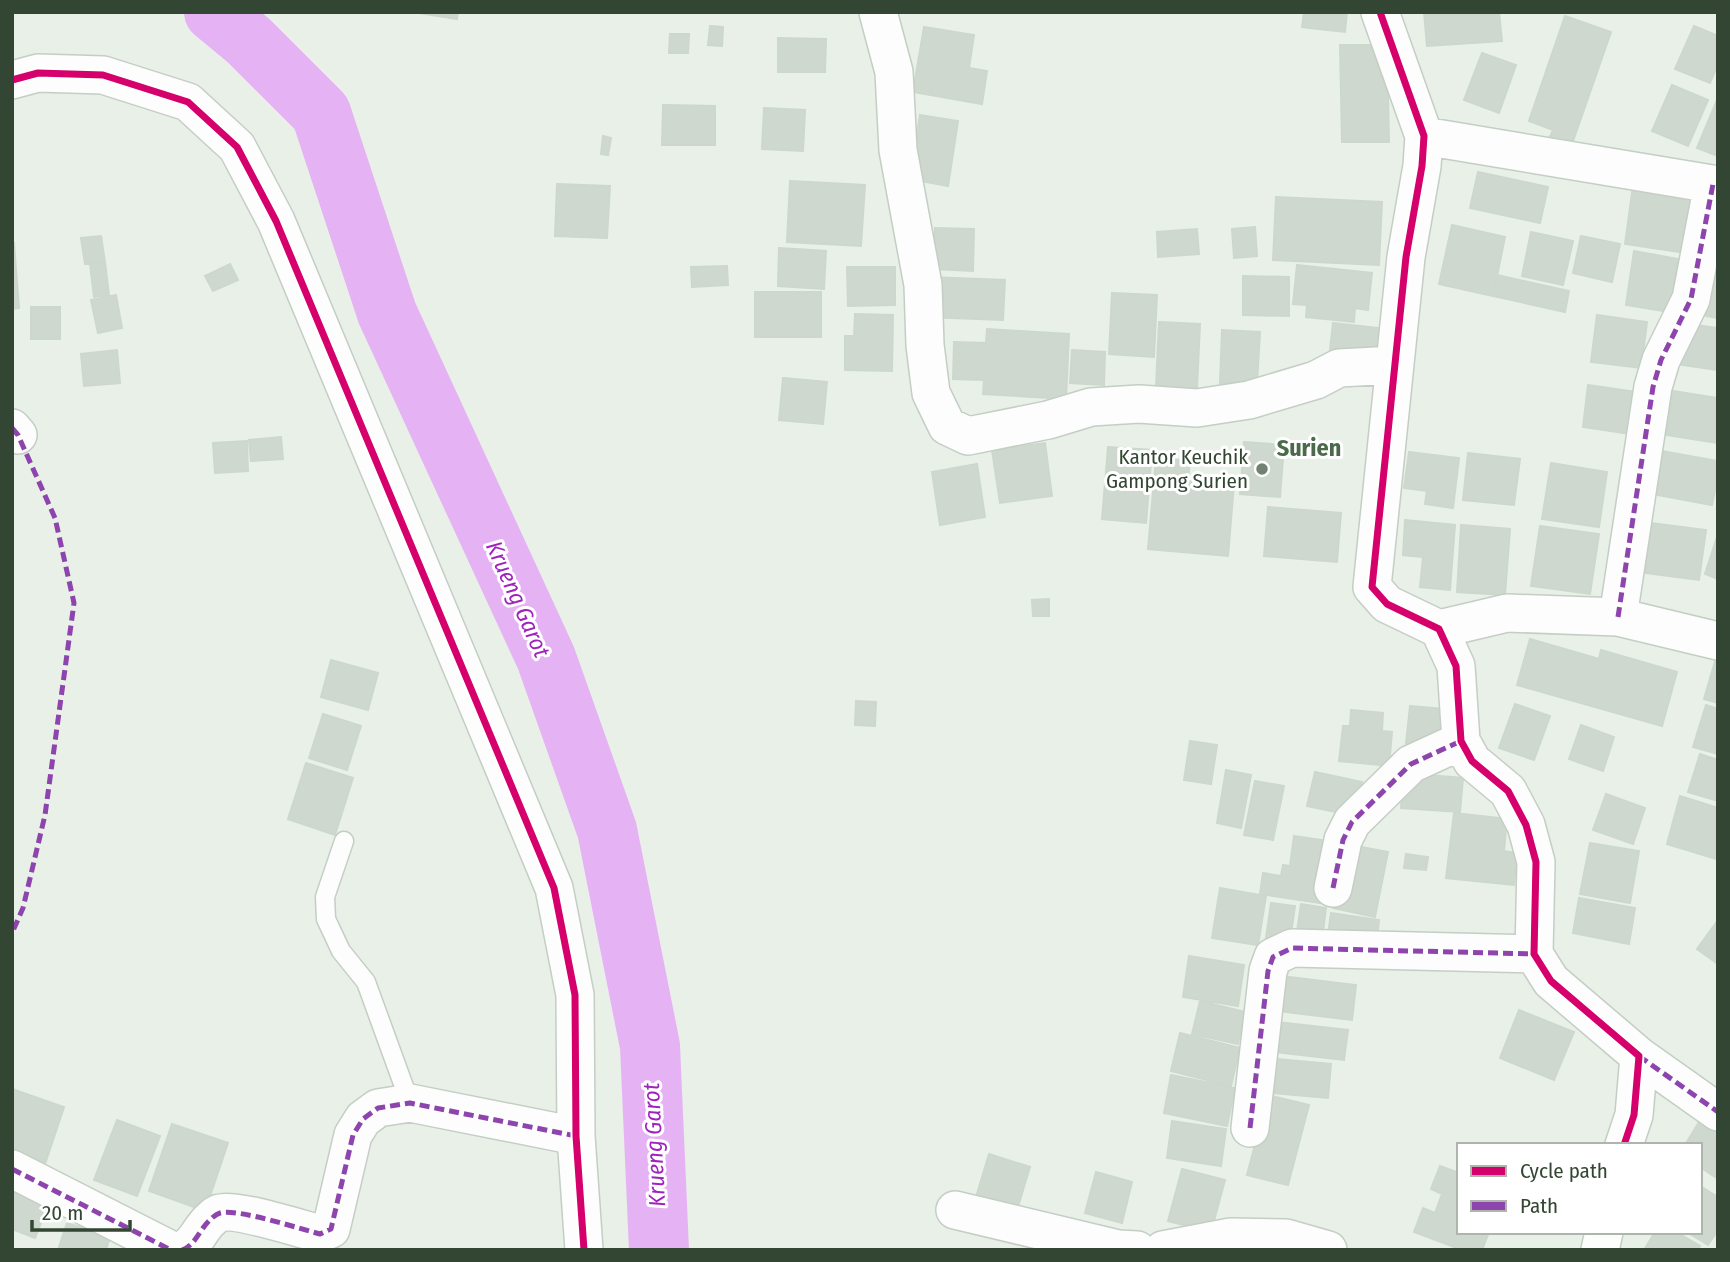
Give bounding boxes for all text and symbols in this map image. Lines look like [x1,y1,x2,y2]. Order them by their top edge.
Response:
district label: Surien [1277,434,1341,462]
place label: Kantor Keuchik Gampong Surien [1106,444,1248,494]
marker: Kantor Keuchik Gampong Surien [1254,461,1270,477]
water label: Krueng Garot [480,537,556,662]
water label: Krueng Garot [637,1082,671,1208]
legend [1457,1143,1702,1234]
text: Cycle path [1520,1158,1608,1184]
scale bar [32,1188,130,1232]
text: Path [1520,1193,1558,1219]
text: 20 m [42,1200,83,1226]

